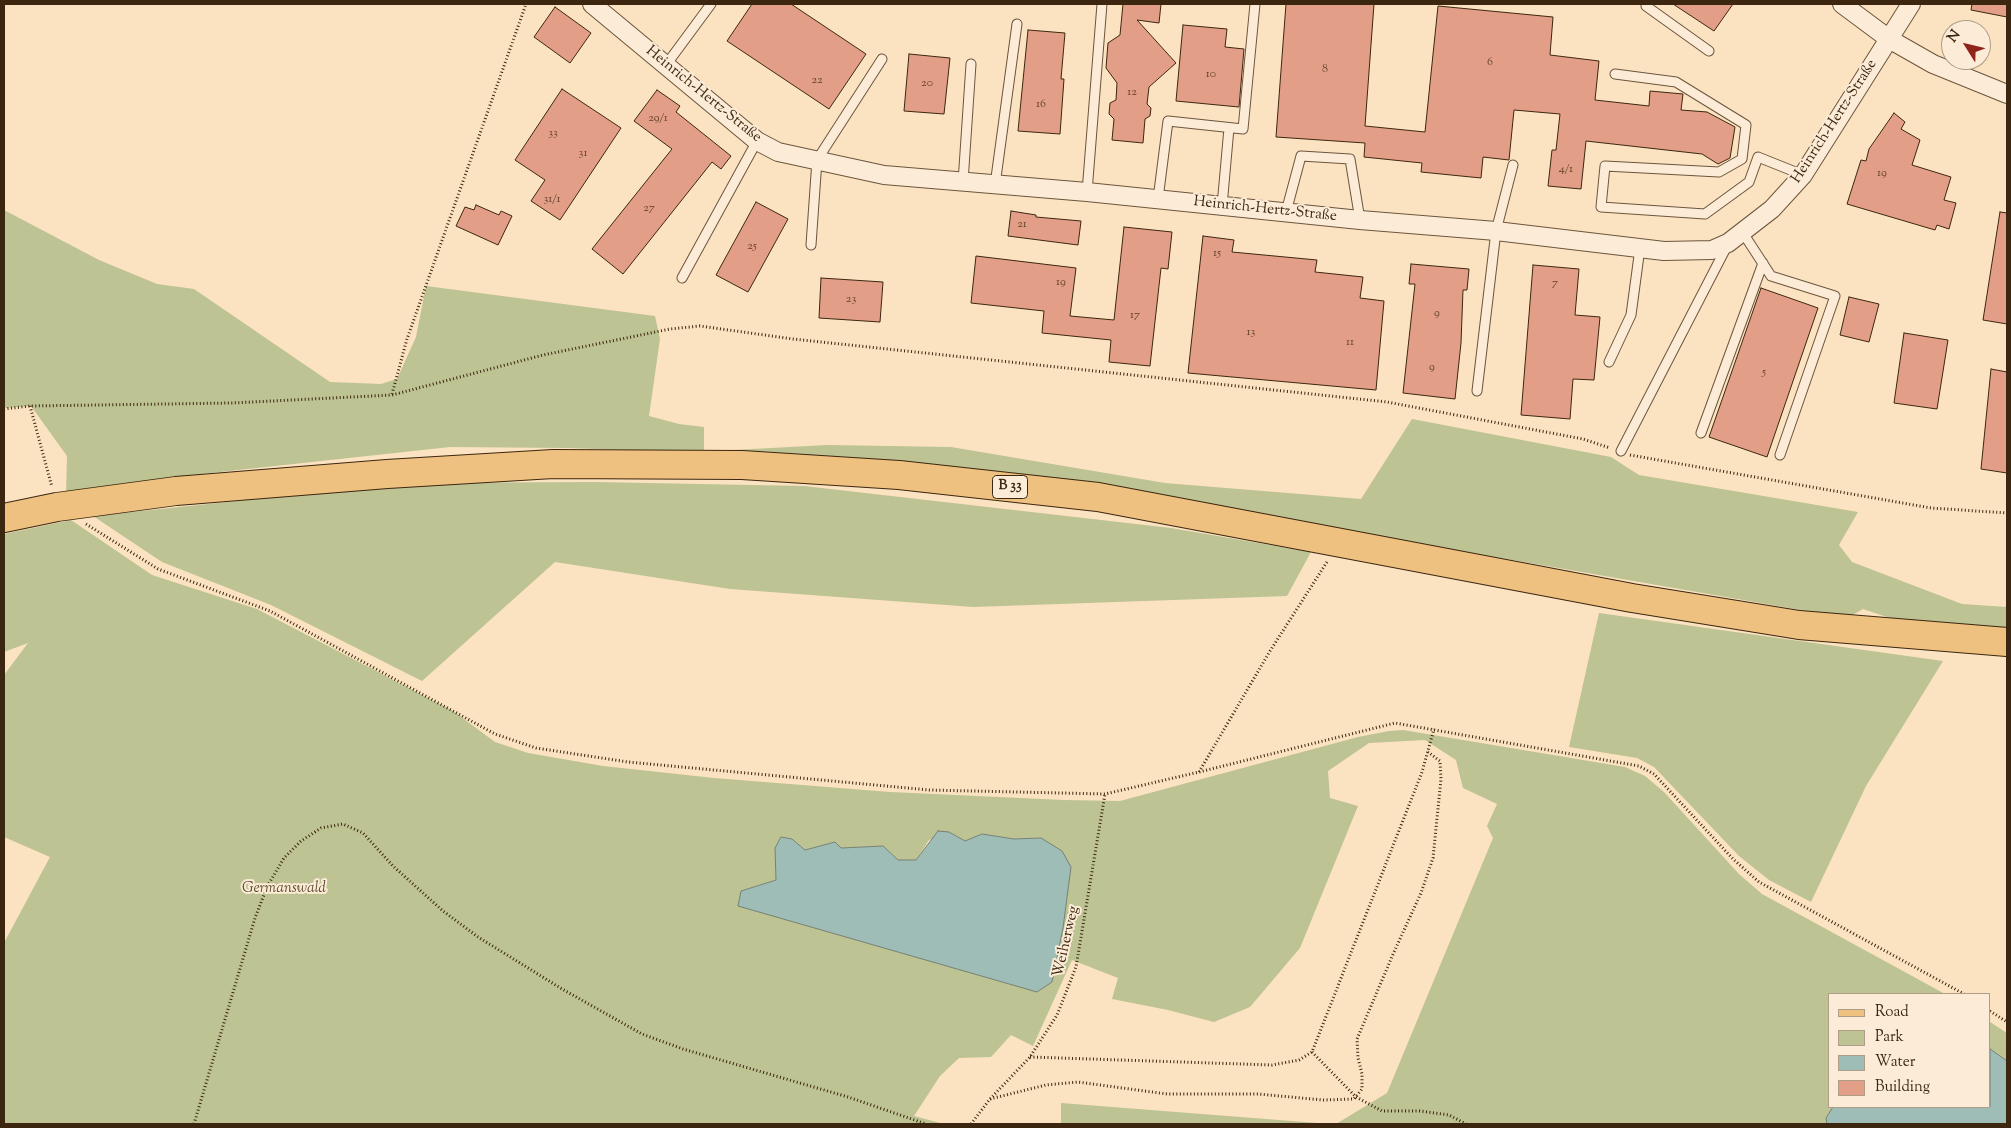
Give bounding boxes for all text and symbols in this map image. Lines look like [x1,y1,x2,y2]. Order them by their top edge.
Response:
north arrow [1941,20,1991,70]
text: N [1943,26,1966,47]
street label: Heinrich-Hertz-Straße [641,43,765,147]
house number: 6 [1487,56,1493,70]
street label: Heinrich-Hertz-Straße [1788,57,1882,187]
house number: 8 [1322,63,1328,77]
house number: 10 [1206,68,1216,82]
house number: 22 [811,74,823,88]
house number: 20 [921,77,933,91]
house number: 12 [1127,86,1137,100]
house number: 16 [1036,98,1046,112]
house number: 29/1 [648,112,668,126]
house number: 33 [548,127,558,141]
house number: 31 [579,147,587,161]
house number: 4/1 [1559,163,1573,177]
house number: 19 [1877,167,1887,181]
house number: 31/1 [543,193,561,207]
street label: Heinrich-Hertz-Straße [1192,194,1338,226]
house number: 27 [643,202,655,216]
house number: 21 [1017,218,1027,232]
house number: 25 [747,240,757,254]
house number: 15 [1213,247,1221,261]
house number: 19 [1056,276,1066,290]
house number: 7 [1552,277,1558,291]
house number: 23 [846,293,856,307]
house number: 9 [1434,307,1440,321]
house number: 17 [1130,309,1140,323]
house number: 13 [1247,326,1255,340]
house number: 11 [1346,336,1354,350]
house number: 9 [1429,361,1435,375]
house number: 5 [1762,366,1766,380]
road number: B 33 [992,476,1028,498]
park label: Germanswald [242,880,326,898]
street label: Weiherweg [1050,905,1084,979]
legend [1828,993,1991,1108]
text: Road [1875,1002,1909,1023]
text: Park [1875,1027,1904,1048]
text: Water [1875,1052,1915,1073]
text: Building [1875,1077,1930,1098]

